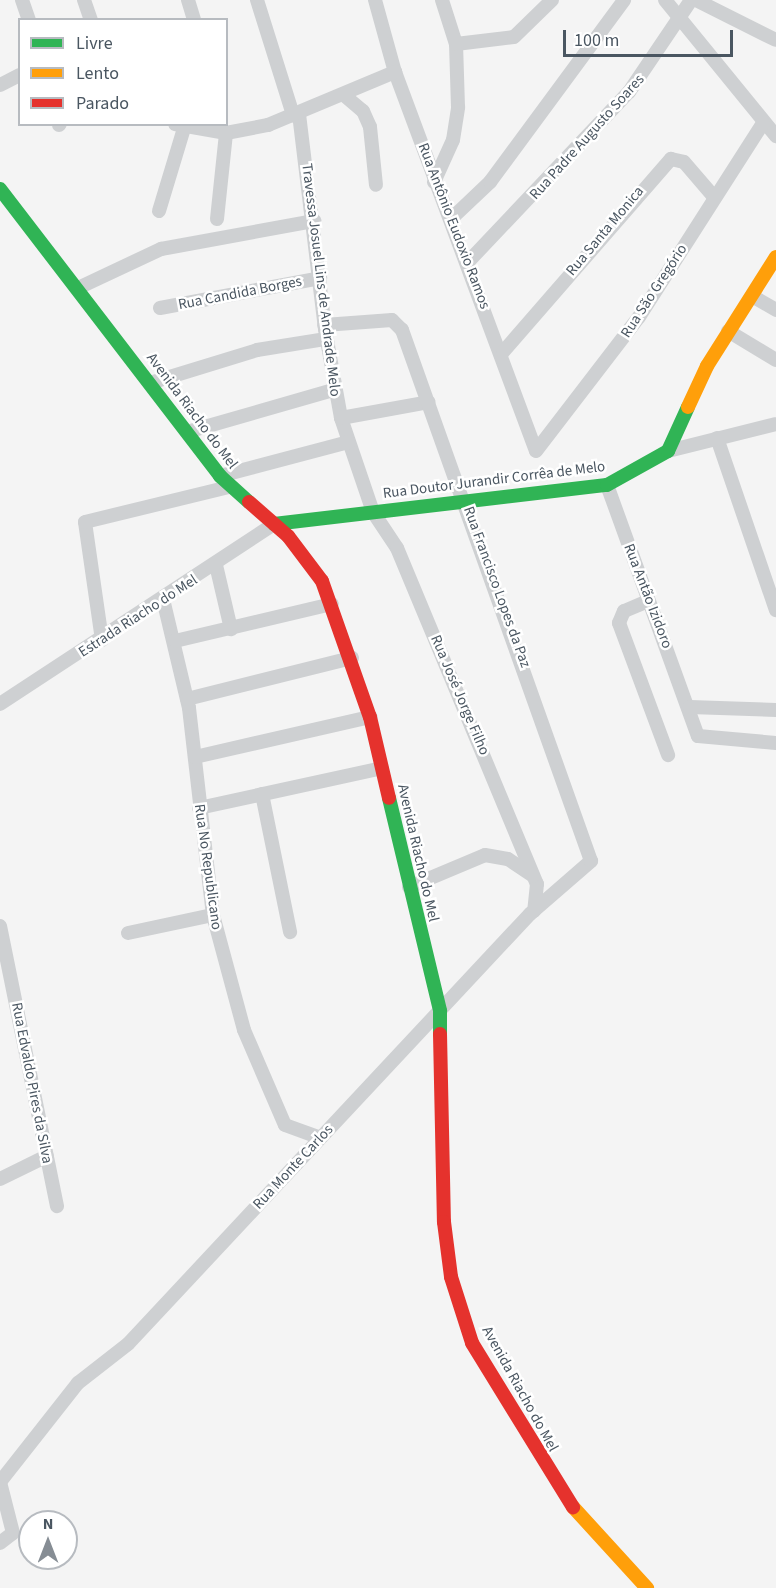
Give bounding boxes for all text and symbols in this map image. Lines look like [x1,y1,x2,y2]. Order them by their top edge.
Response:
legend [18,18,228,126]
scale bar [566,18,736,56]
text: 100 m [574,28,619,53]
text: Livre [76,31,113,56]
text: Lento [76,61,119,86]
street label: Rua Padre Augusto Soares [526,71,648,203]
text: Parado [76,91,129,116]
street label: Rua Antônio Eudoxio Ramos [414,141,494,311]
street label: Travessa Josuel Lins de Andrade Melo [298,162,344,398]
street label: Rua Santa Monica [562,182,648,280]
street label: Rua São Gregório [617,241,691,341]
street label: Rua Candida Borges [177,272,303,314]
street label: Avenida Riacho do Mel [142,349,242,473]
street label: Rua Doutor Jurandir Corrêa de Melo [382,457,606,503]
street label: Rua Francisco Lopes da Paz [459,504,535,670]
street label: Rua Antão Izidoro [620,541,676,651]
street label: Estrada Riacho do Mel [75,571,201,661]
street label: Rua José Jorge Filho [427,632,493,758]
street label: Avenida Riacho do Mel [393,782,443,924]
street label: Rua No Republicano [190,803,226,931]
street label: Rua Edvaldo Pires da Silva [8,1001,56,1165]
street label: Rua Monte Carlos [249,1121,337,1213]
street label: Avenida Riacho do Mel [478,1323,562,1455]
north arrow [18,1510,78,1570]
text: N [43,1513,53,1535]

